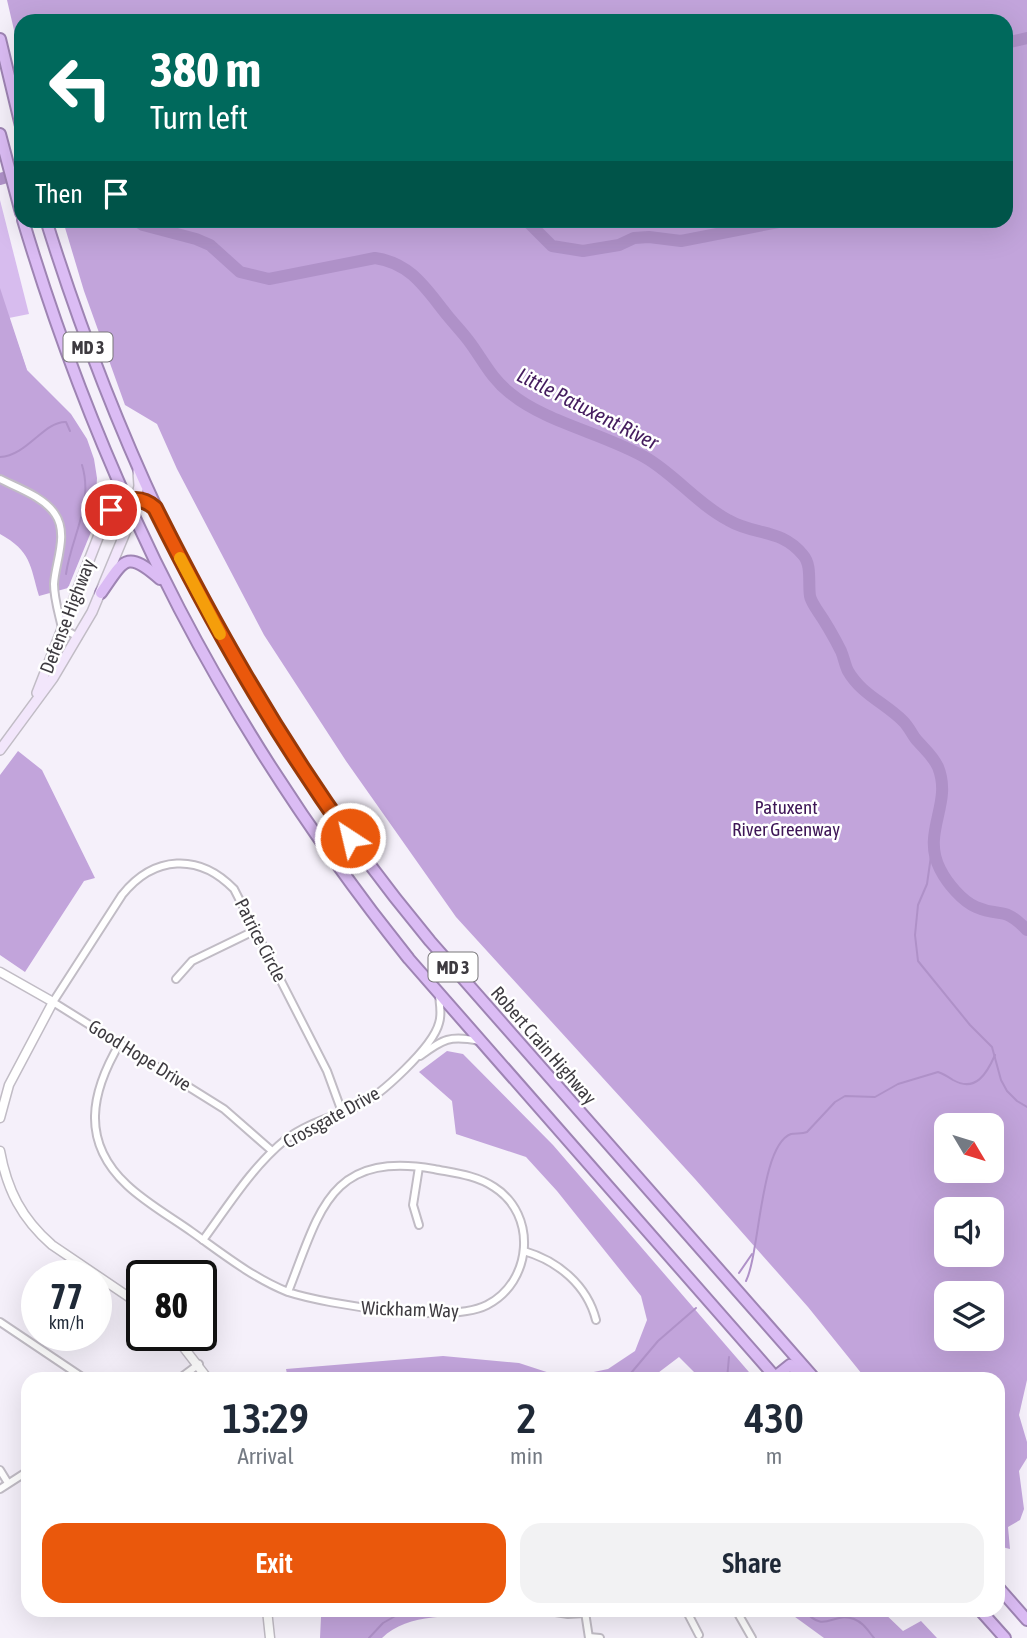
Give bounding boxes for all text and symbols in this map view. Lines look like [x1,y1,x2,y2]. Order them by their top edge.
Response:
text: 380 m [150,41,261,97]
icon: left [35,42,126,133]
text: Turn left [150,99,248,136]
icon: arrive [97,175,135,213]
text: Then [35,179,83,209]
road number: MD 3 [64,332,112,362]
water label: Little Patuxent River [513,362,663,454]
pin [81,480,141,540]
icon: arrive [92,491,130,529]
street label: Defense Highway [35,555,99,676]
park label: Patuxent River Greenway [732,796,840,840]
position arrow [313,801,387,875]
street label: Patrice Circle [231,895,291,985]
road number: MD 3 [428,952,477,982]
street label: Robert Crain Highway [487,982,601,1109]
street label: Good Hope Drive [85,1015,195,1095]
street label: Crossgate Drive [279,1082,383,1152]
north arrow [934,1113,1004,1183]
map controls [934,1113,1004,1351]
button: sound [934,1197,1004,1267]
speed limit sign: 80 [126,1260,217,1351]
text: 77 [50,1276,83,1316]
button: layers [934,1281,1004,1351]
street label: Wickham Way [361,1296,459,1322]
text: km/h [49,1312,84,1333]
text: 13:29 [222,1394,309,1442]
text: 2 [517,1394,536,1442]
text: 430 [744,1394,804,1442]
text: Arrival [237,1443,294,1469]
text: min [510,1443,543,1469]
text: m [766,1443,782,1469]
button: Exit [42,1523,506,1603]
button: Share [520,1523,984,1603]

